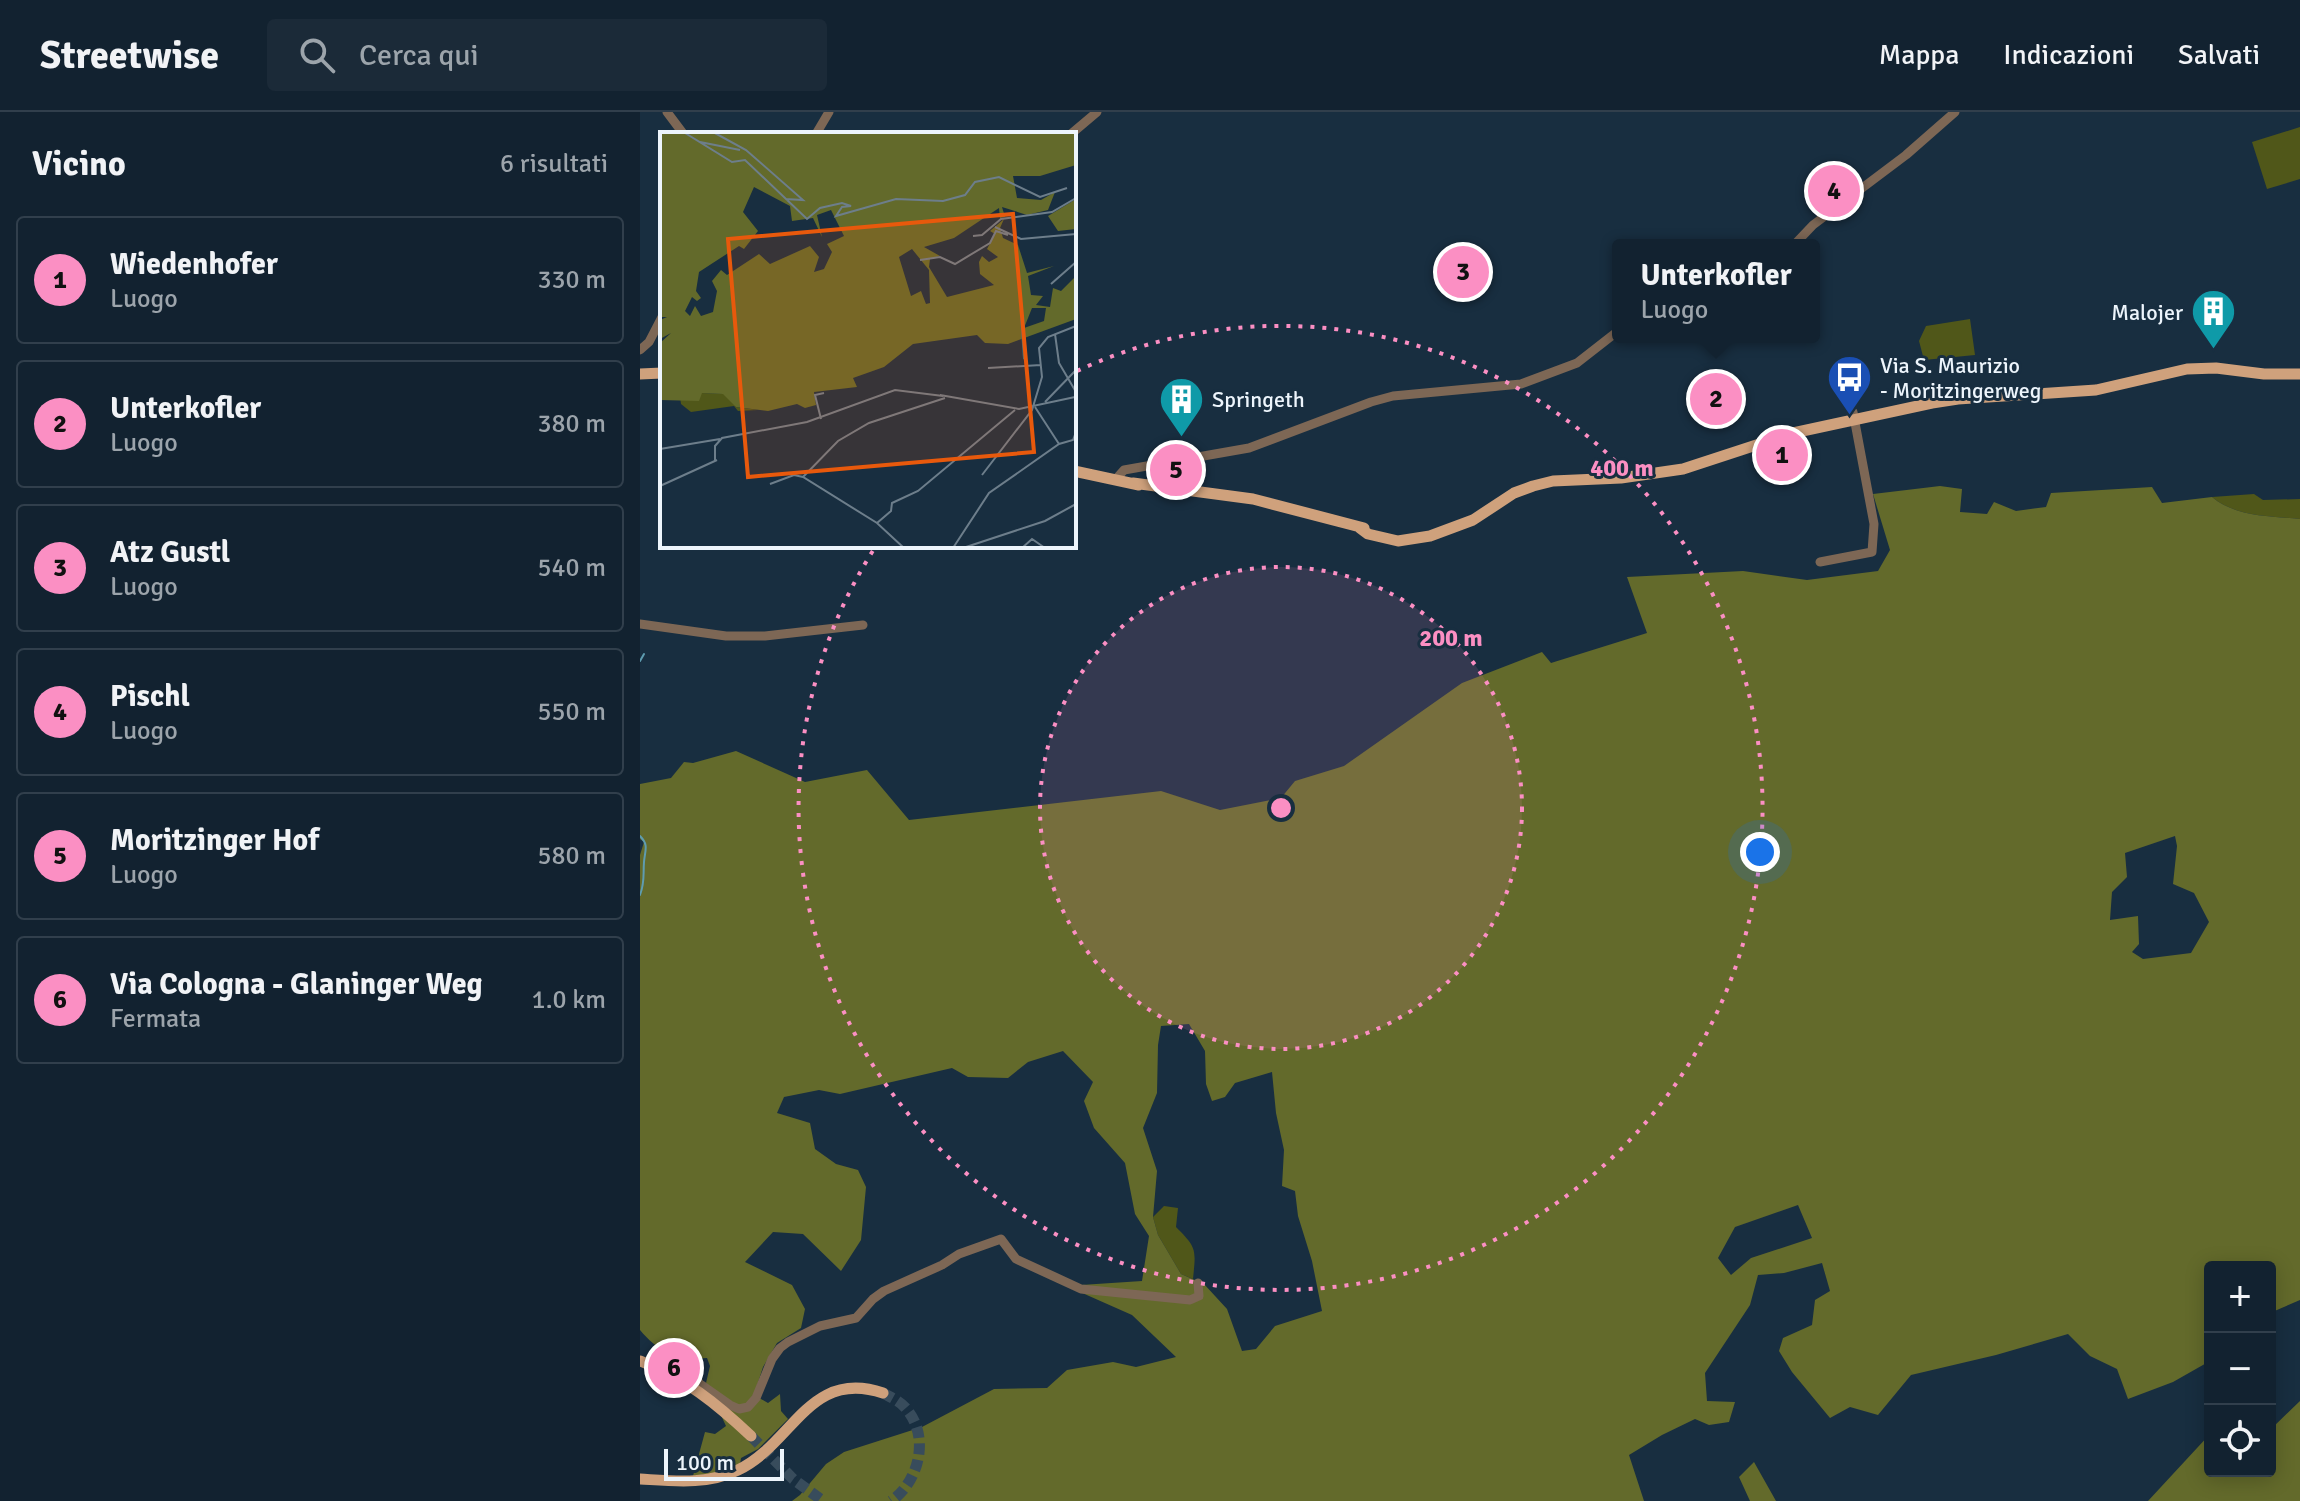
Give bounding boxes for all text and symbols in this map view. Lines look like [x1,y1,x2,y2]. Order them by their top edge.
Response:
search box [267,19,827,91]
text: Streetwise [40,32,219,79]
icon: search [295,33,339,77]
text: Cerca qui [359,37,479,74]
text: Mappa [1879,38,1959,72]
text: Indicazioni [2003,38,2134,72]
text: Salvati [2178,38,2260,72]
inset map [660,132,1076,548]
text: Vicino [32,143,126,185]
text: 6 risultati [500,148,608,180]
pin: 4 [1808,161,1860,221]
popup [1612,239,1820,343]
pin: 3 [1437,242,1489,302]
text: Wiedenhofer [110,246,278,283]
text: Unterkofler [1640,257,1792,294]
text: 1 [53,264,67,296]
text: 330 m [537,264,606,296]
text: Luogo [110,283,178,315]
building icon: Malojer [2190,288,2238,351]
text: Luogo [1640,294,1708,326]
place label: Malojer [2111,299,2183,326]
place label: Via S. Maurizio - Moritzingerweg [1880,352,2041,404]
bus stop icon: Via S. Maurizio - Moritzingerweg [1825,354,1873,417]
pin: 2 [1690,369,1742,429]
building icon: Springeth [1157,375,1205,438]
place label: Springeth [1212,386,1305,413]
text: Unterkofler [110,390,261,427]
text: 2 [53,408,67,440]
text: 380 m [537,408,606,440]
pin: 1 [1756,425,1808,485]
text: Luogo [110,427,178,459]
pin: 5 [1150,440,1202,500]
text: 400 m [1590,453,1654,483]
text: Atz Gustl [110,534,230,571]
text: 3 [53,552,67,584]
text: 540 m [537,552,606,584]
text: Luogo [110,571,178,603]
text: 200 m [1419,623,1483,653]
text: Pischl [110,678,190,715]
text: 4 [53,696,67,728]
text: 550 m [537,696,606,728]
text: Luogo [110,715,178,747]
centre of rings [1267,794,1295,822]
text: Moritzinger Hof [110,822,319,859]
your location [1740,832,1780,872]
text: 5 [53,840,67,872]
text: 580 m [537,840,606,872]
text: Luogo [110,859,178,891]
text: Via Cologna - Glaninger Weg [110,966,483,1003]
text: 6 [53,984,67,1016]
text: 1.0 km [532,984,606,1016]
text: Fermata [110,1003,201,1035]
map controls [2204,1261,2276,1477]
button: + [2204,1261,2276,1333]
button: − [2204,1333,2276,1405]
pin: 6 [648,1338,700,1398]
button: locate [2204,1405,2276,1477]
scale bar [664,1445,784,1481]
text: 100 m [676,1449,734,1476]

